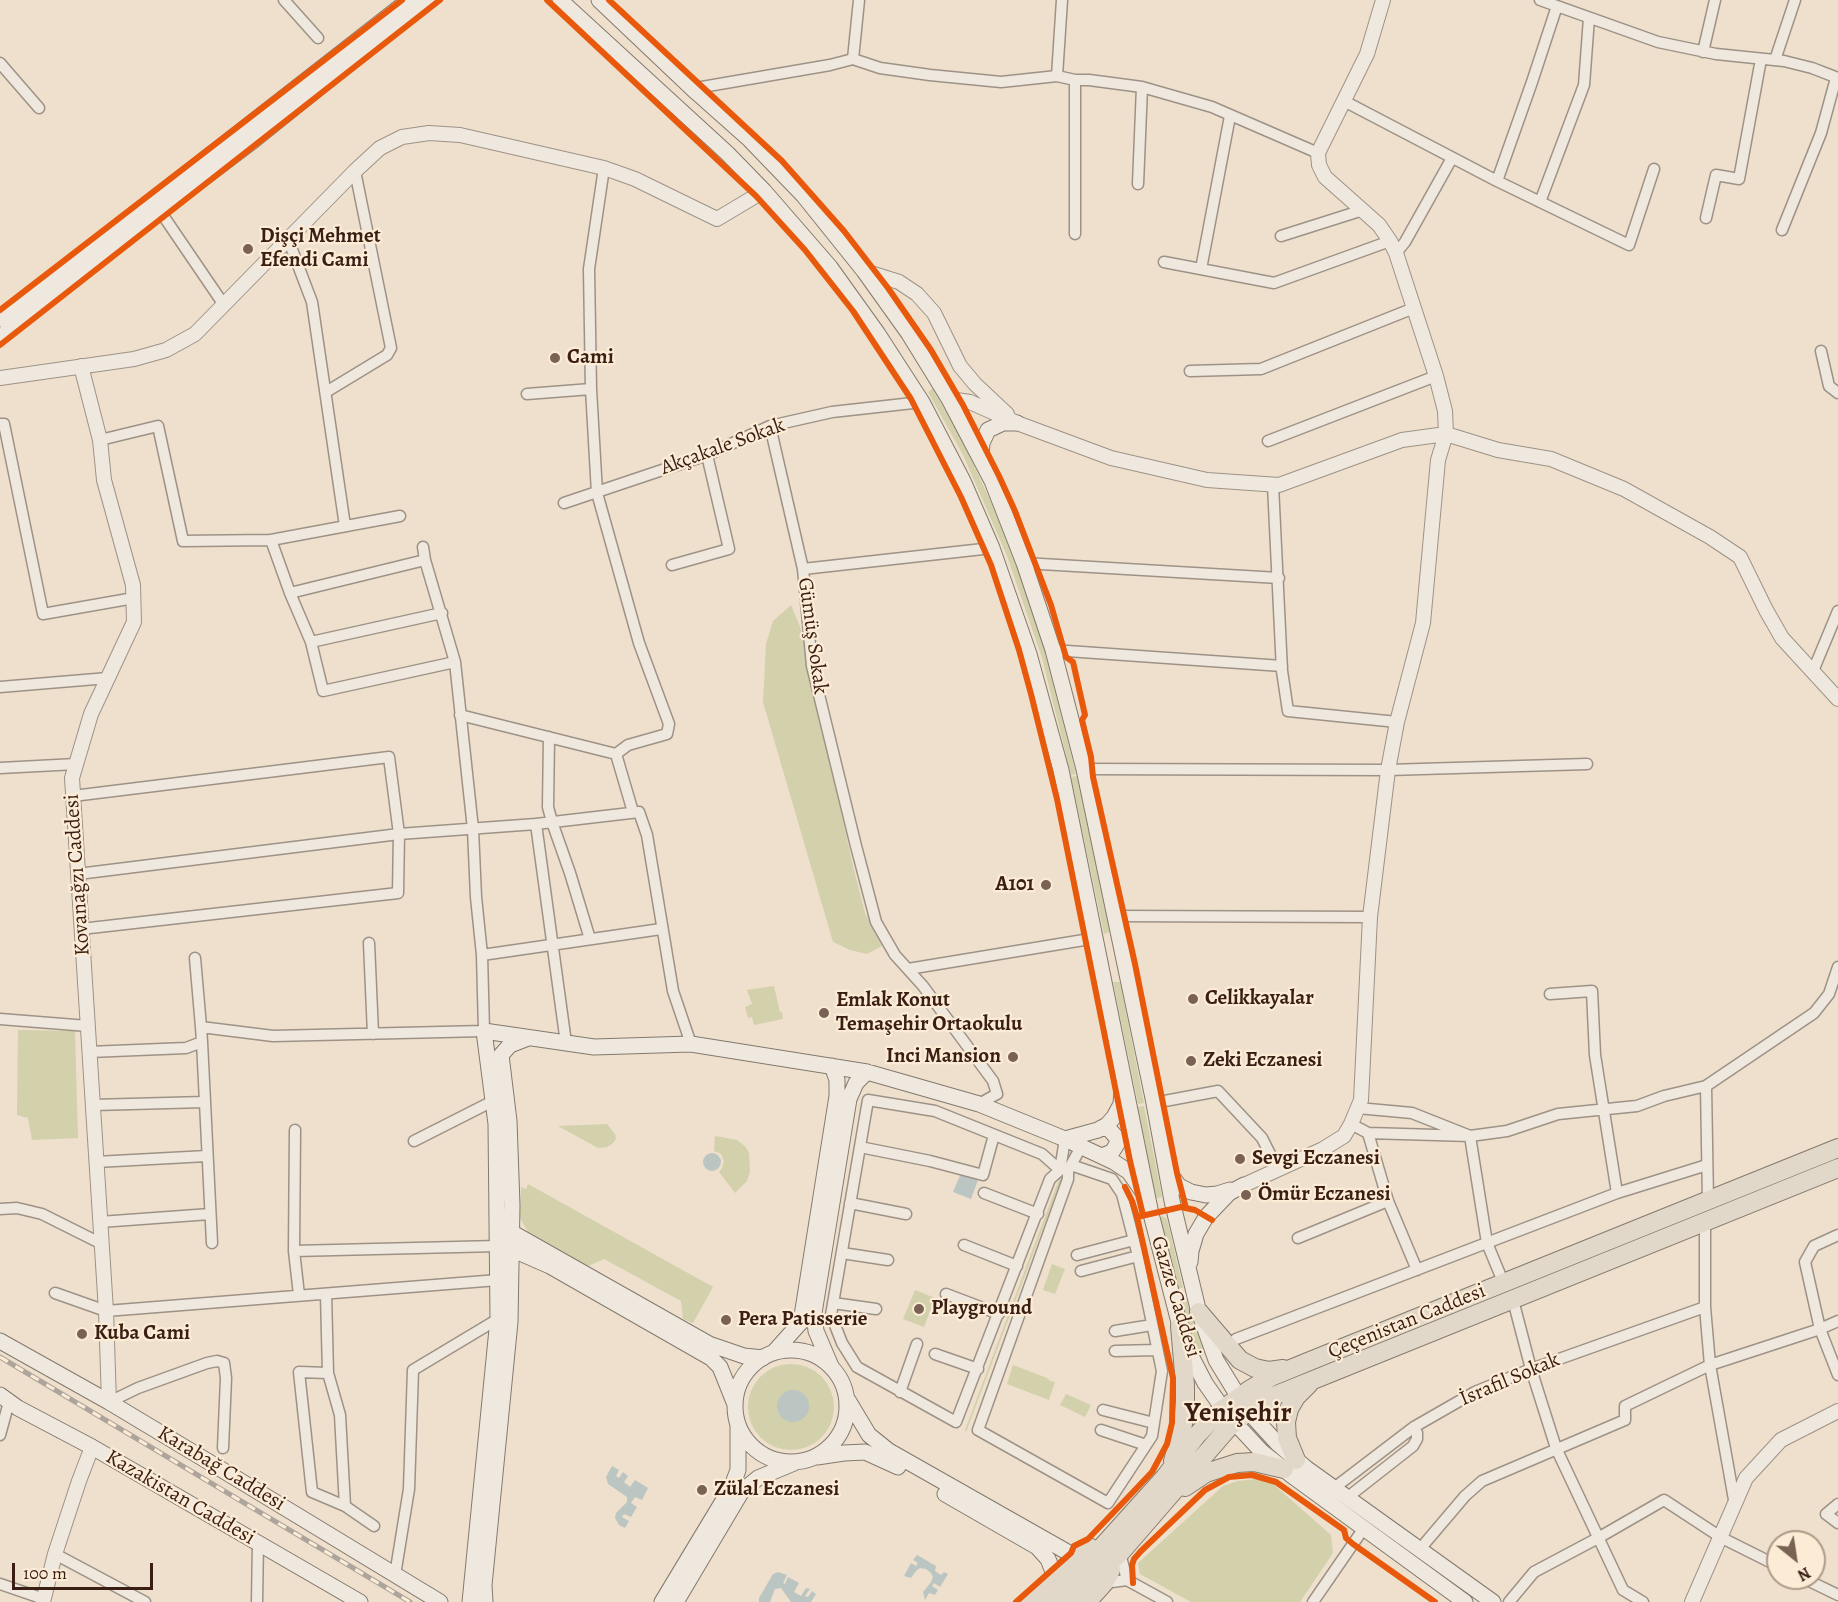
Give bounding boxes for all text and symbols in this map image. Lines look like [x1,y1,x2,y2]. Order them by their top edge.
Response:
place label: Dişçi Mehmet Efendi Cami [260,224,381,274]
marker: Dişçi Mehmet Efendi Cami [241,242,255,256]
place label: Cami [567,345,614,371]
marker: Cami [548,351,562,365]
street label: Akçakale Sokak [657,413,789,481]
street label: Gümüş Sokak [791,576,833,696]
street label: Kovanağzı Caddesi [60,793,96,957]
place label: A101 [995,872,1034,898]
marker: A101 [1039,878,1053,892]
place label: Celikkayalar [1205,986,1314,1012]
place label: Emlak Konut Temaşehir Ortaokulu [836,988,1022,1038]
marker: Celikkayalar [1186,992,1200,1006]
marker: Emlak Konut Temaşehir Ortaokulu [817,1006,831,1020]
place label: Inci Mansion [886,1044,1001,1070]
place label: Zeki Eczanesi [1203,1048,1322,1074]
marker: Inci Mansion [1006,1050,1020,1064]
marker: Zeki Eczanesi [1184,1054,1198,1068]
place label: Sevgi Eczanesi [1252,1146,1380,1172]
marker: Sevgi Eczanesi [1233,1152,1247,1166]
place label: Ömür Eczanesi [1258,1182,1391,1208]
marker: Ömür Eczanesi [1239,1188,1253,1202]
street label: Gazze Caddesi [1145,1233,1205,1361]
street label: Çeçenistan Caddesi [1325,1279,1489,1365]
place label: Playground [931,1296,1032,1322]
marker: Playground [912,1302,926,1316]
place label: Pera Patisserie [738,1307,868,1333]
marker: Pera Patisserie [719,1313,733,1327]
place label: Kuba Cami [94,1321,190,1347]
marker: Kuba Cami [75,1327,89,1341]
street label: İsrafil Sokak [1456,1348,1564,1412]
district label: Yenişehir [1184,1398,1292,1430]
street label: Karabağ Caddesi [152,1421,290,1517]
street label: Kazakistan Caddesi [101,1445,259,1551]
place label: Zülal Eczanesi [714,1477,839,1503]
marker: Zülal Eczanesi [695,1483,709,1497]
north arrow [1766,1530,1826,1590]
scale bar [15,1551,156,1589]
text: 100 m [23,1561,67,1585]
text: N [1793,1561,1815,1586]

